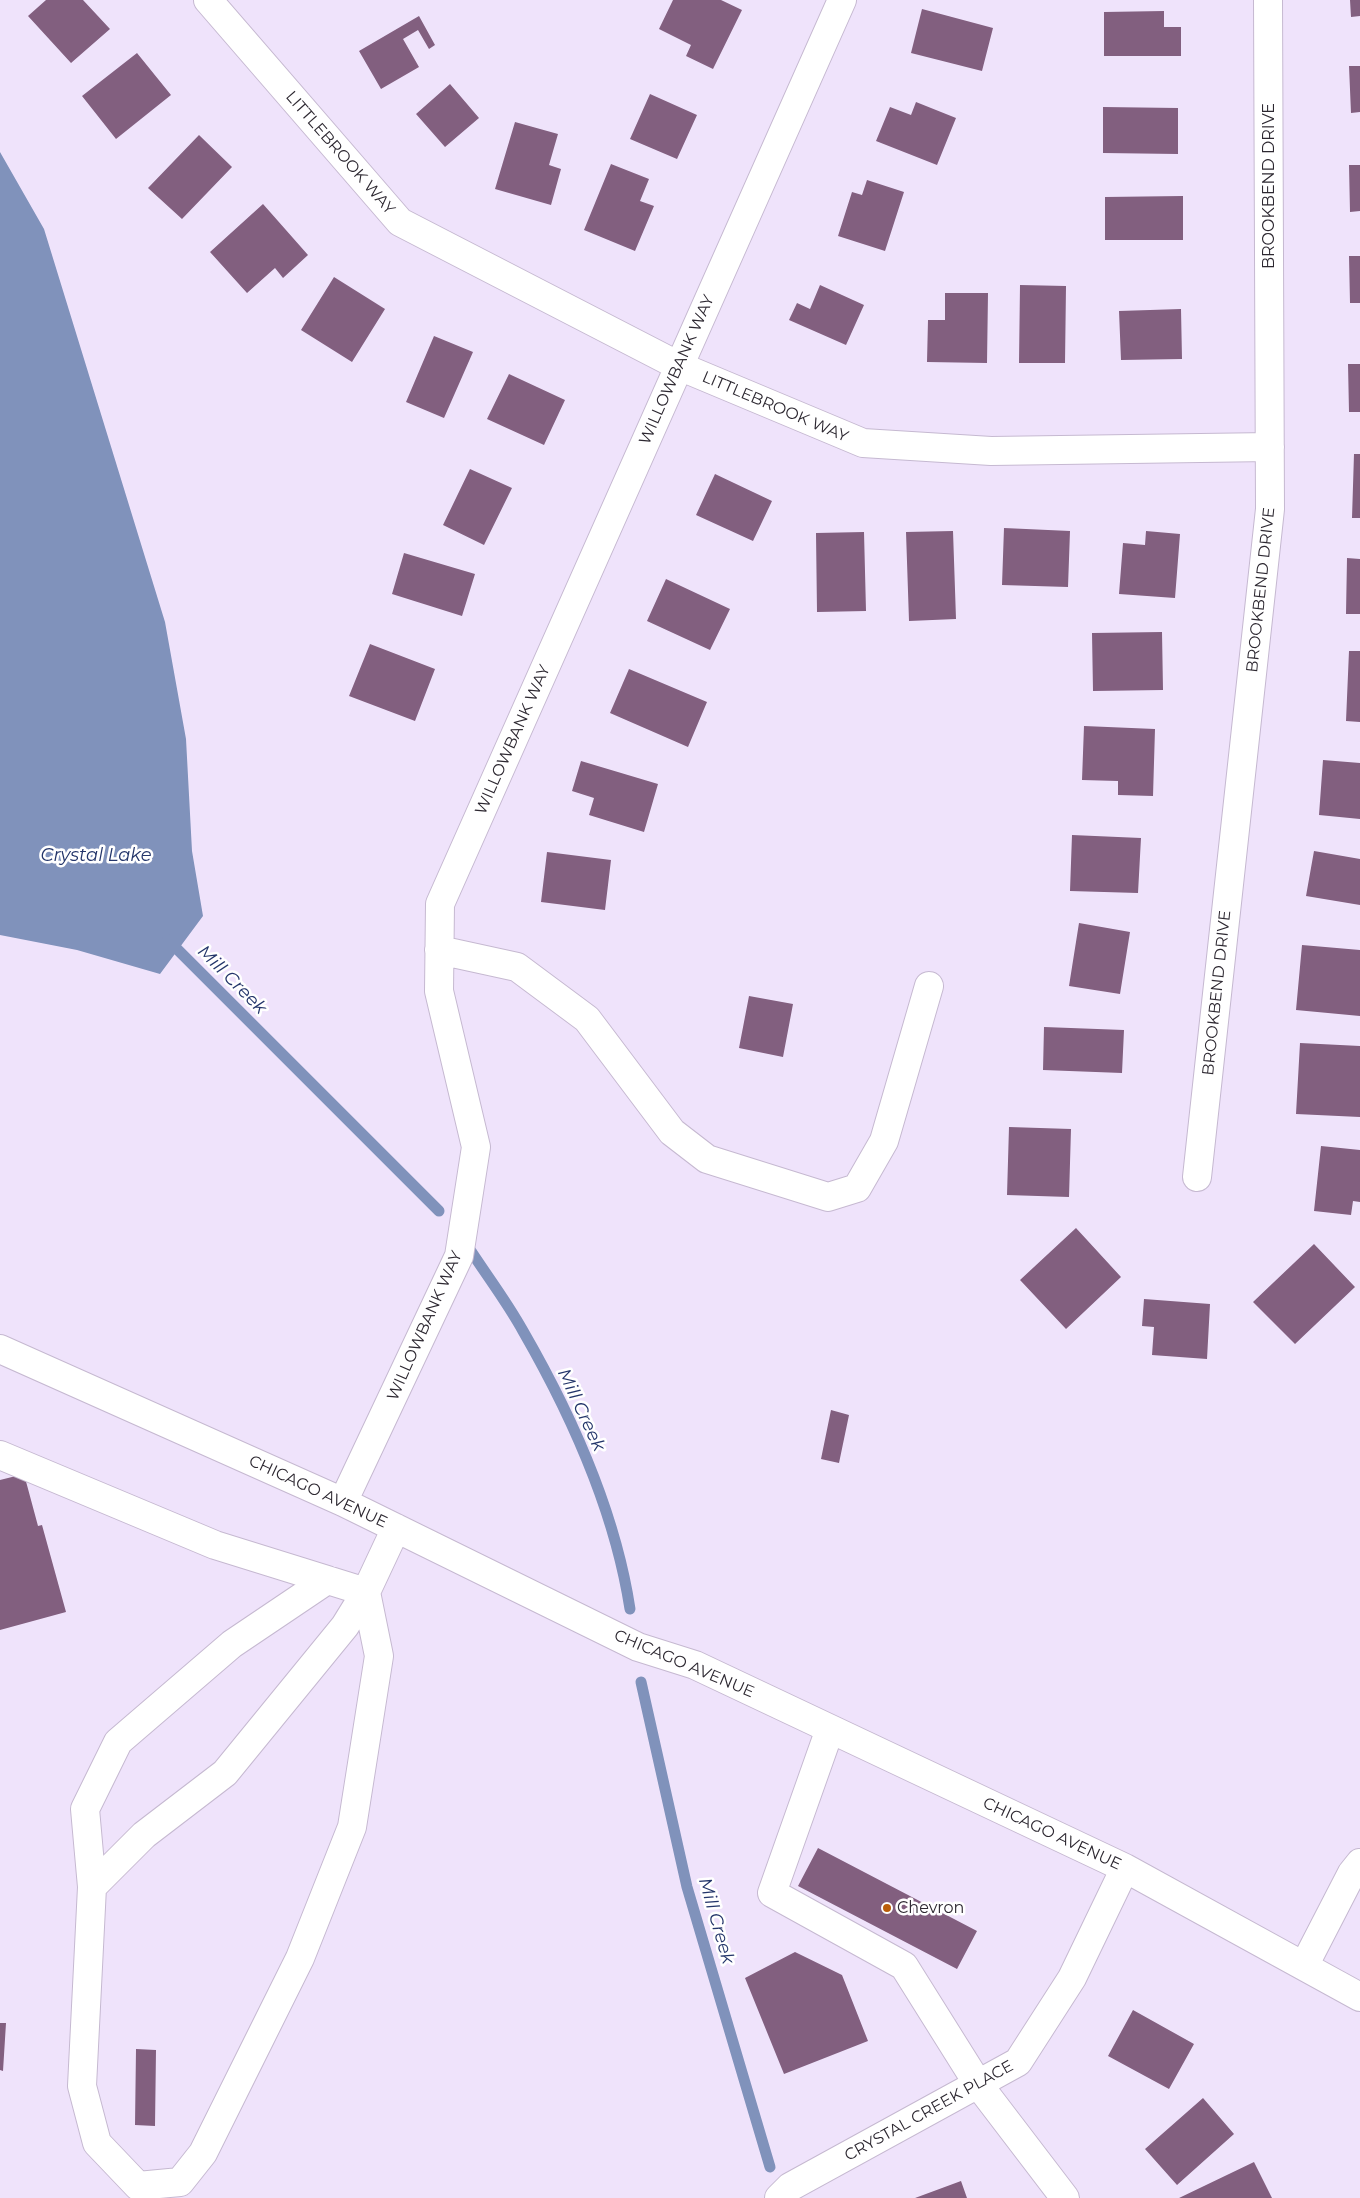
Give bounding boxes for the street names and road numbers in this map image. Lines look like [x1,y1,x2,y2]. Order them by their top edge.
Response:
street label: LITTLEBROOK WAY [281,87,399,219]
street label: BROOKBEND DRIVE [1259,103,1279,269]
street label: WILLOWBANK WAY [635,292,719,448]
street label: LITTLEBROOK WAY [699,367,851,447]
street label: BROOKBEND DRIVE [1243,506,1279,674]
street label: WILLOWBANK WAY [471,662,555,818]
street label: BROOKBEND DRIVE [1199,909,1235,1077]
street label: WILLOWBANK WAY [383,1248,467,1404]
street label: CHICAGO AVENUE [246,1452,390,1532]
street label: CHICAGO AVENUE [611,1626,757,1702]
street label: CHICAGO AVENUE [980,1794,1124,1874]
street label: CRYSTAL CREEK PLACE [841,2057,1017,2165]

